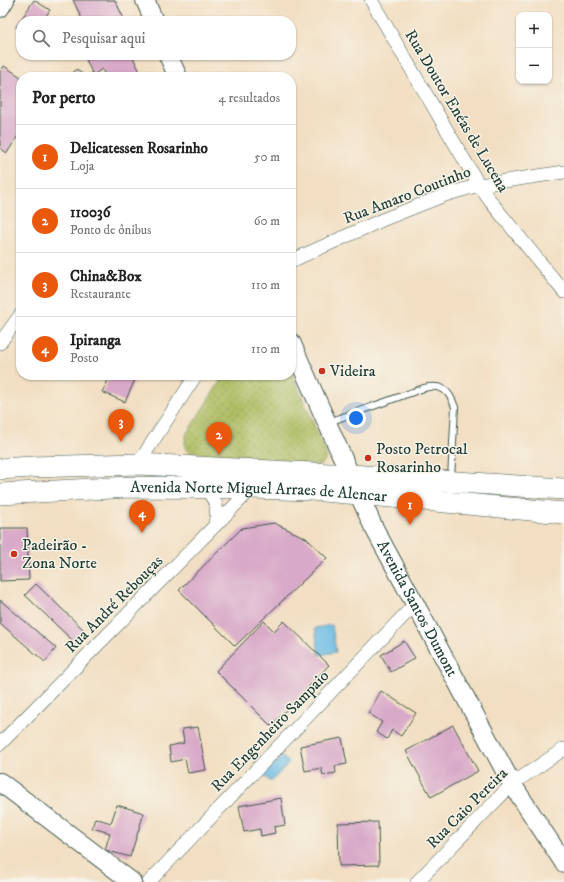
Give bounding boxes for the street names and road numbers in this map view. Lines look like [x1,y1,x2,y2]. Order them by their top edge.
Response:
street label: Rua Doutor Enéas de Lucena [401,26,514,196]
street label: Rua Amaro Coutinho [341,161,474,228]
street label: Avenida Norte Miguel Arraes de Alencar [130,477,388,507]
street label: Avenida Santos Dumont [372,537,462,680]
street label: Rua André Rebouças [61,551,167,657]
street label: Rua Engenheiro Sampaio [207,666,333,796]
street label: Rua Caio Pereira [422,763,512,853]

